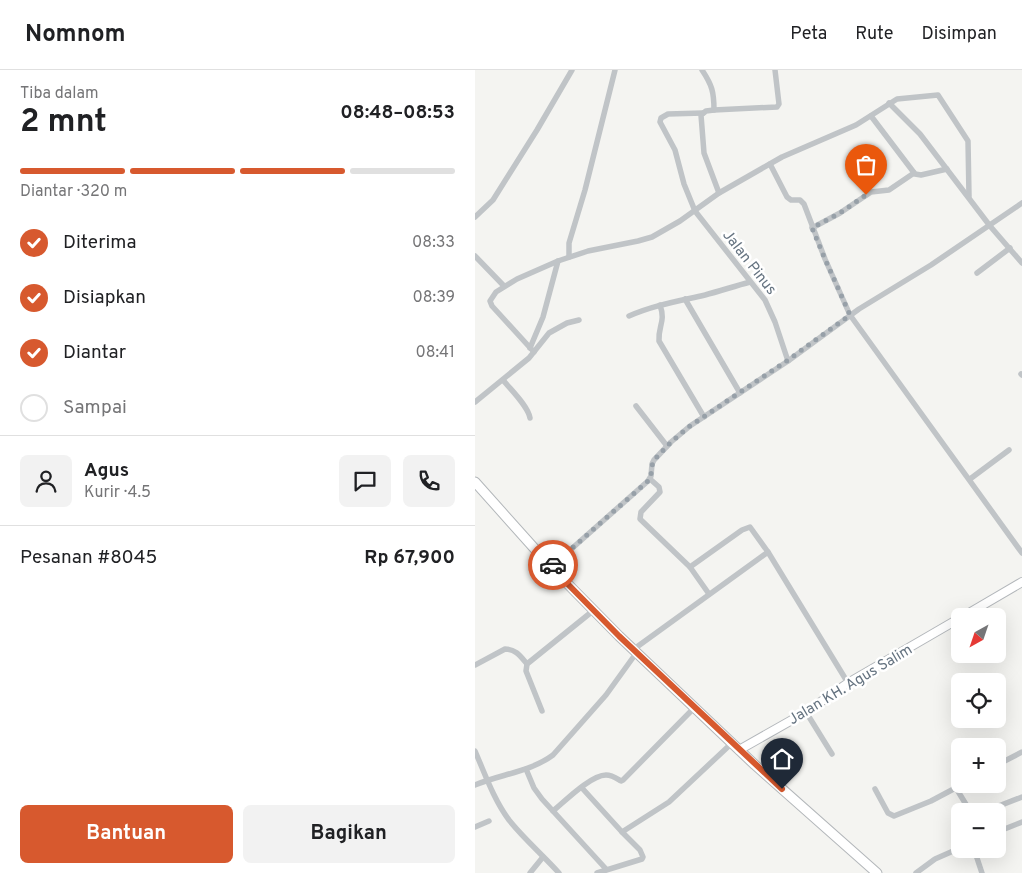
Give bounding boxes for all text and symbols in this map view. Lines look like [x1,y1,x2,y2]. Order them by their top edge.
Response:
text: Nomnom [25,20,125,50]
text: Peta [790,23,827,46]
text: Rute [855,23,893,46]
text: Disimpan [921,23,997,46]
text: Tiba dalam [20,84,99,104]
text: 08:48–08:53 [340,101,455,125]
text: 2 mnt [20,103,107,143]
pin [845,144,887,195]
icon: bag [852,151,880,179]
text: Diantar · 320 m [20,182,127,202]
street label: Jalan Pinus [718,227,780,299]
icon: check [20,229,48,257]
text: Diterima [63,231,137,255]
text: 08:33 [412,233,455,253]
icon: check [20,284,48,312]
text: Disiapkan [63,286,146,310]
text: 08:39 [412,288,455,308]
icon: check [20,339,48,367]
text: Diantar [63,341,126,365]
text: 08:41 [415,343,455,363]
text: Sampai [63,396,127,420]
button: person [20,455,72,507]
button: chat [339,455,391,507]
button: phone [403,455,455,507]
text: Agus [84,459,129,483]
text: Kurir · 4.5 [84,483,151,503]
courier [528,540,578,590]
text: Pesanan #8045 [20,546,157,570]
text: Rp 67,900 [364,546,455,570]
icon: car [539,551,567,579]
north arrow [951,608,1006,662]
map controls [951,608,1006,858]
street label: Jalan KH. Agus Salim [785,641,916,730]
button: locate [951,673,1006,728]
pin [761,738,803,789]
button: + [951,738,1006,793]
icon: home [768,745,796,773]
button: − [951,803,1006,858]
button: Bantuan [20,805,233,863]
button: Bagikan [243,805,455,863]

